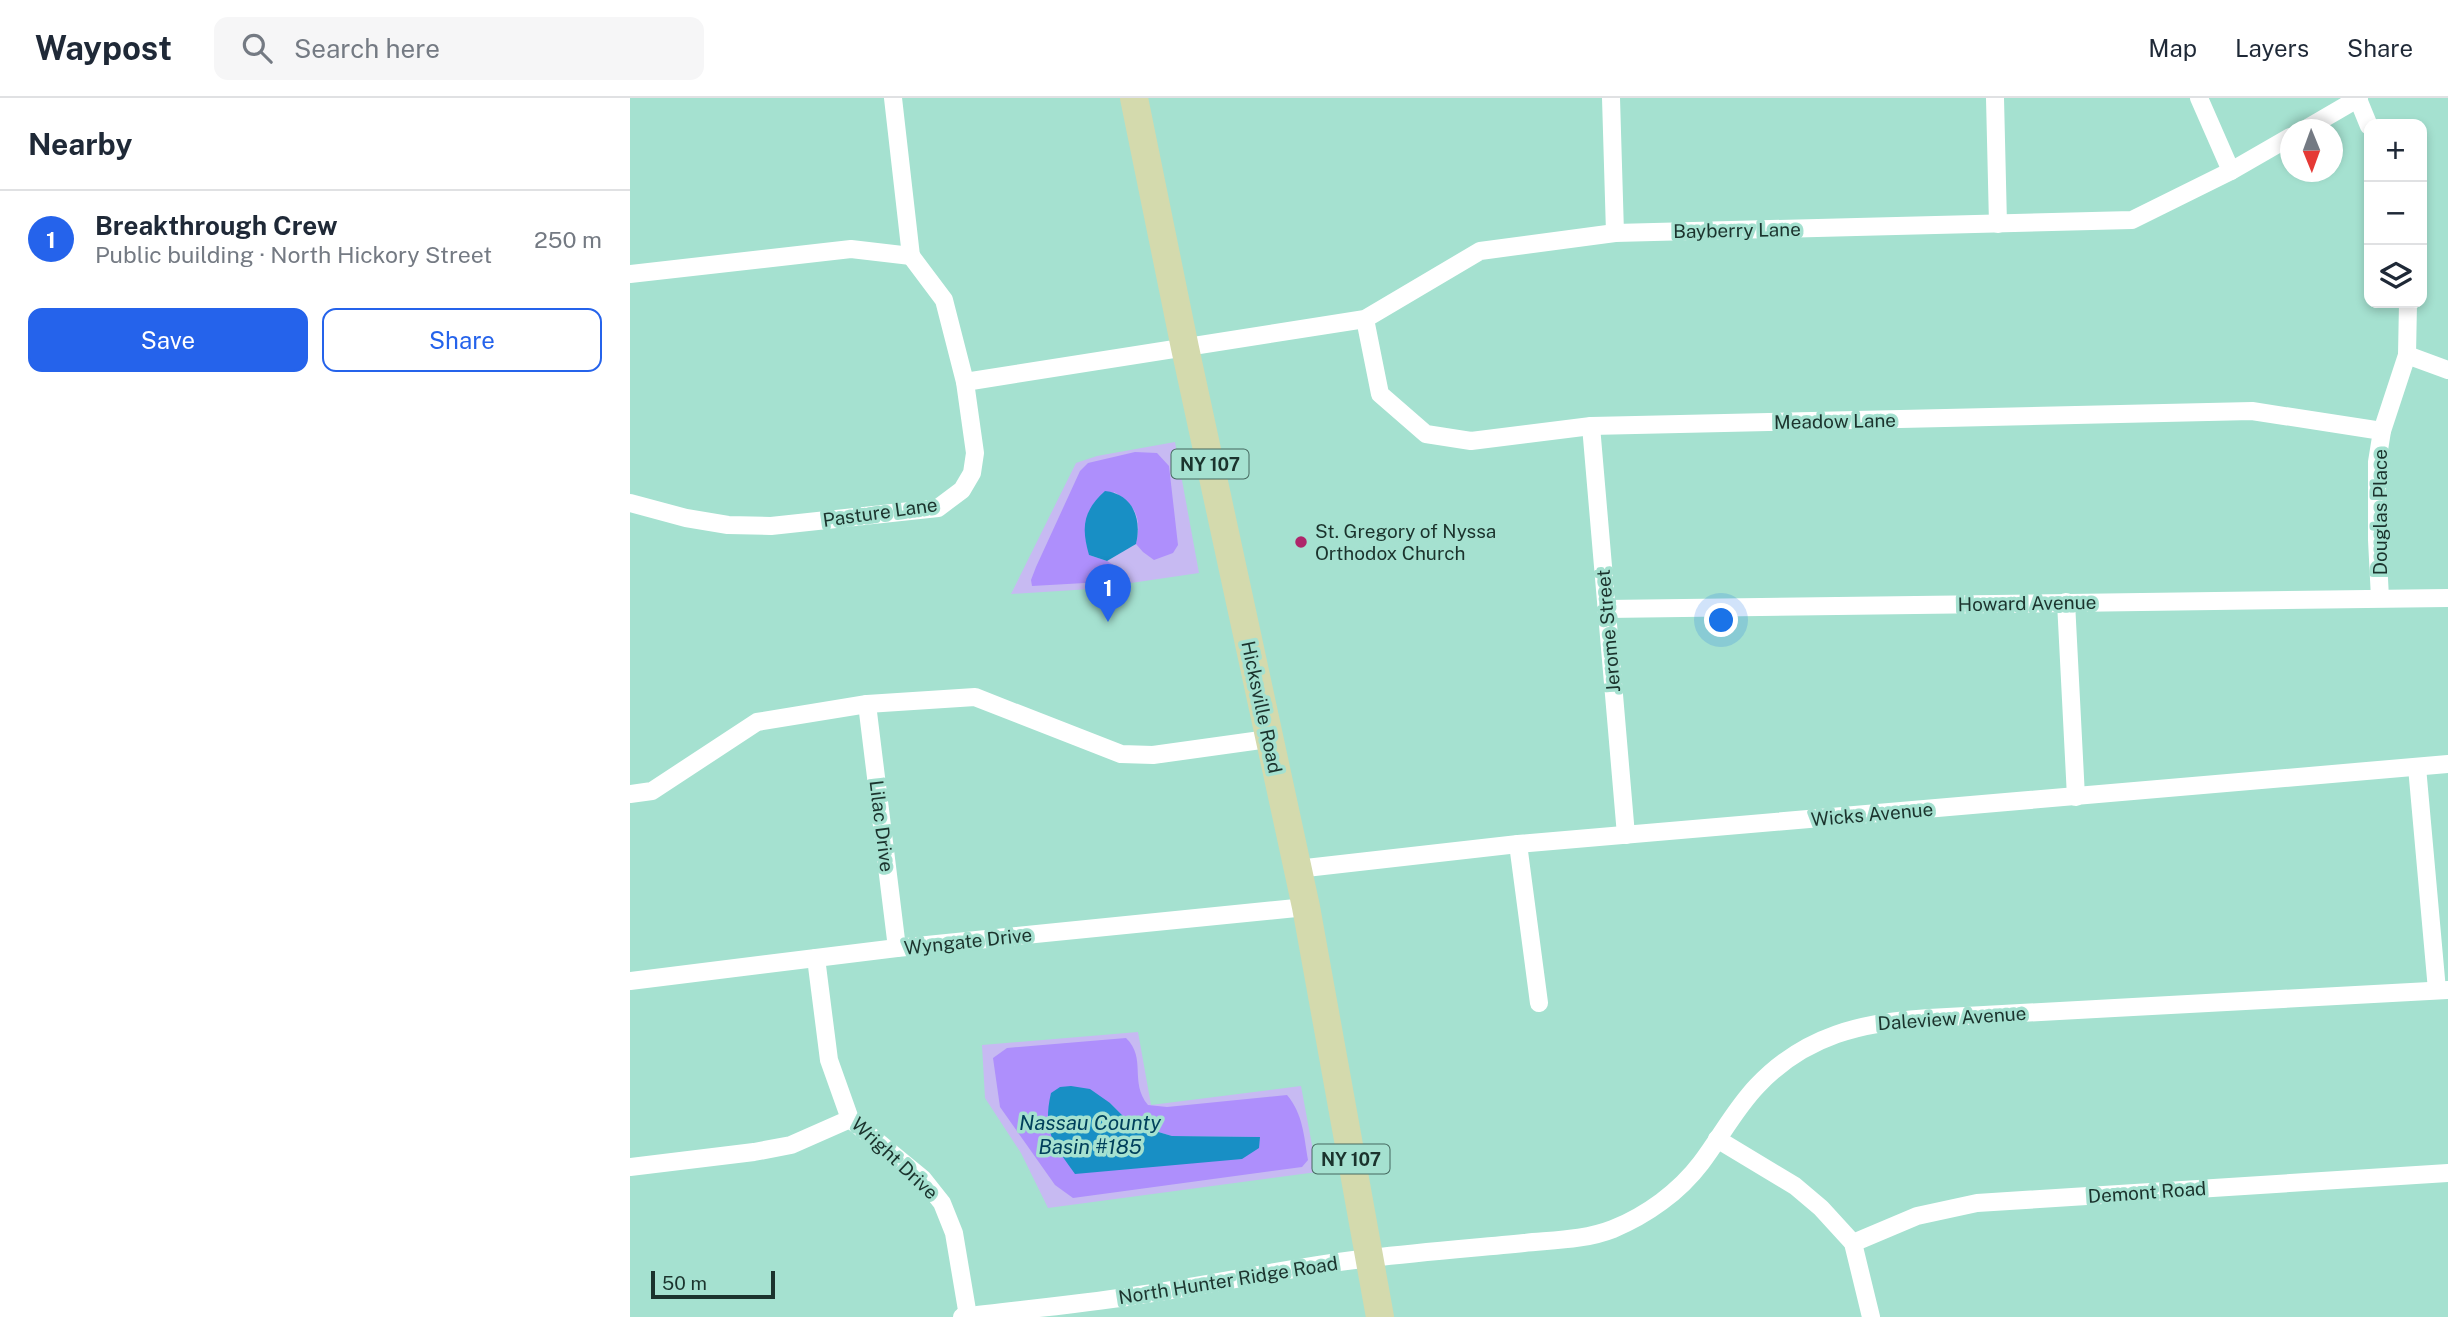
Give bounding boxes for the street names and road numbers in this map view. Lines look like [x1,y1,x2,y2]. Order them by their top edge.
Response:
street label: Bayberry Lane [1673,218,1801,242]
street label: Meadow Lane [1774,409,1896,433]
street label: Douglas Place [2369,449,2391,575]
road number: NY 107 [1172,450,1248,478]
street label: Pasture Lane [821,493,939,531]
street label: Jerome Street [1592,569,1624,693]
street label: Howard Avenue [1958,591,2096,615]
street label: Hicksville Road [1237,639,1287,775]
street label: Lilac Drive [865,779,899,873]
street label: Wicks Avenue [1810,798,1934,830]
street label: Wyngate Drive [903,923,1033,959]
street label: Daleview Avenue [1877,1002,2027,1034]
street label: Wright Drive [847,1112,943,1204]
road number: NY 107 [1312,1144,1390,1174]
street label: Demont Road [2087,1177,2207,1207]
street label: North Hunter Ridge Road [1117,1252,1339,1308]

